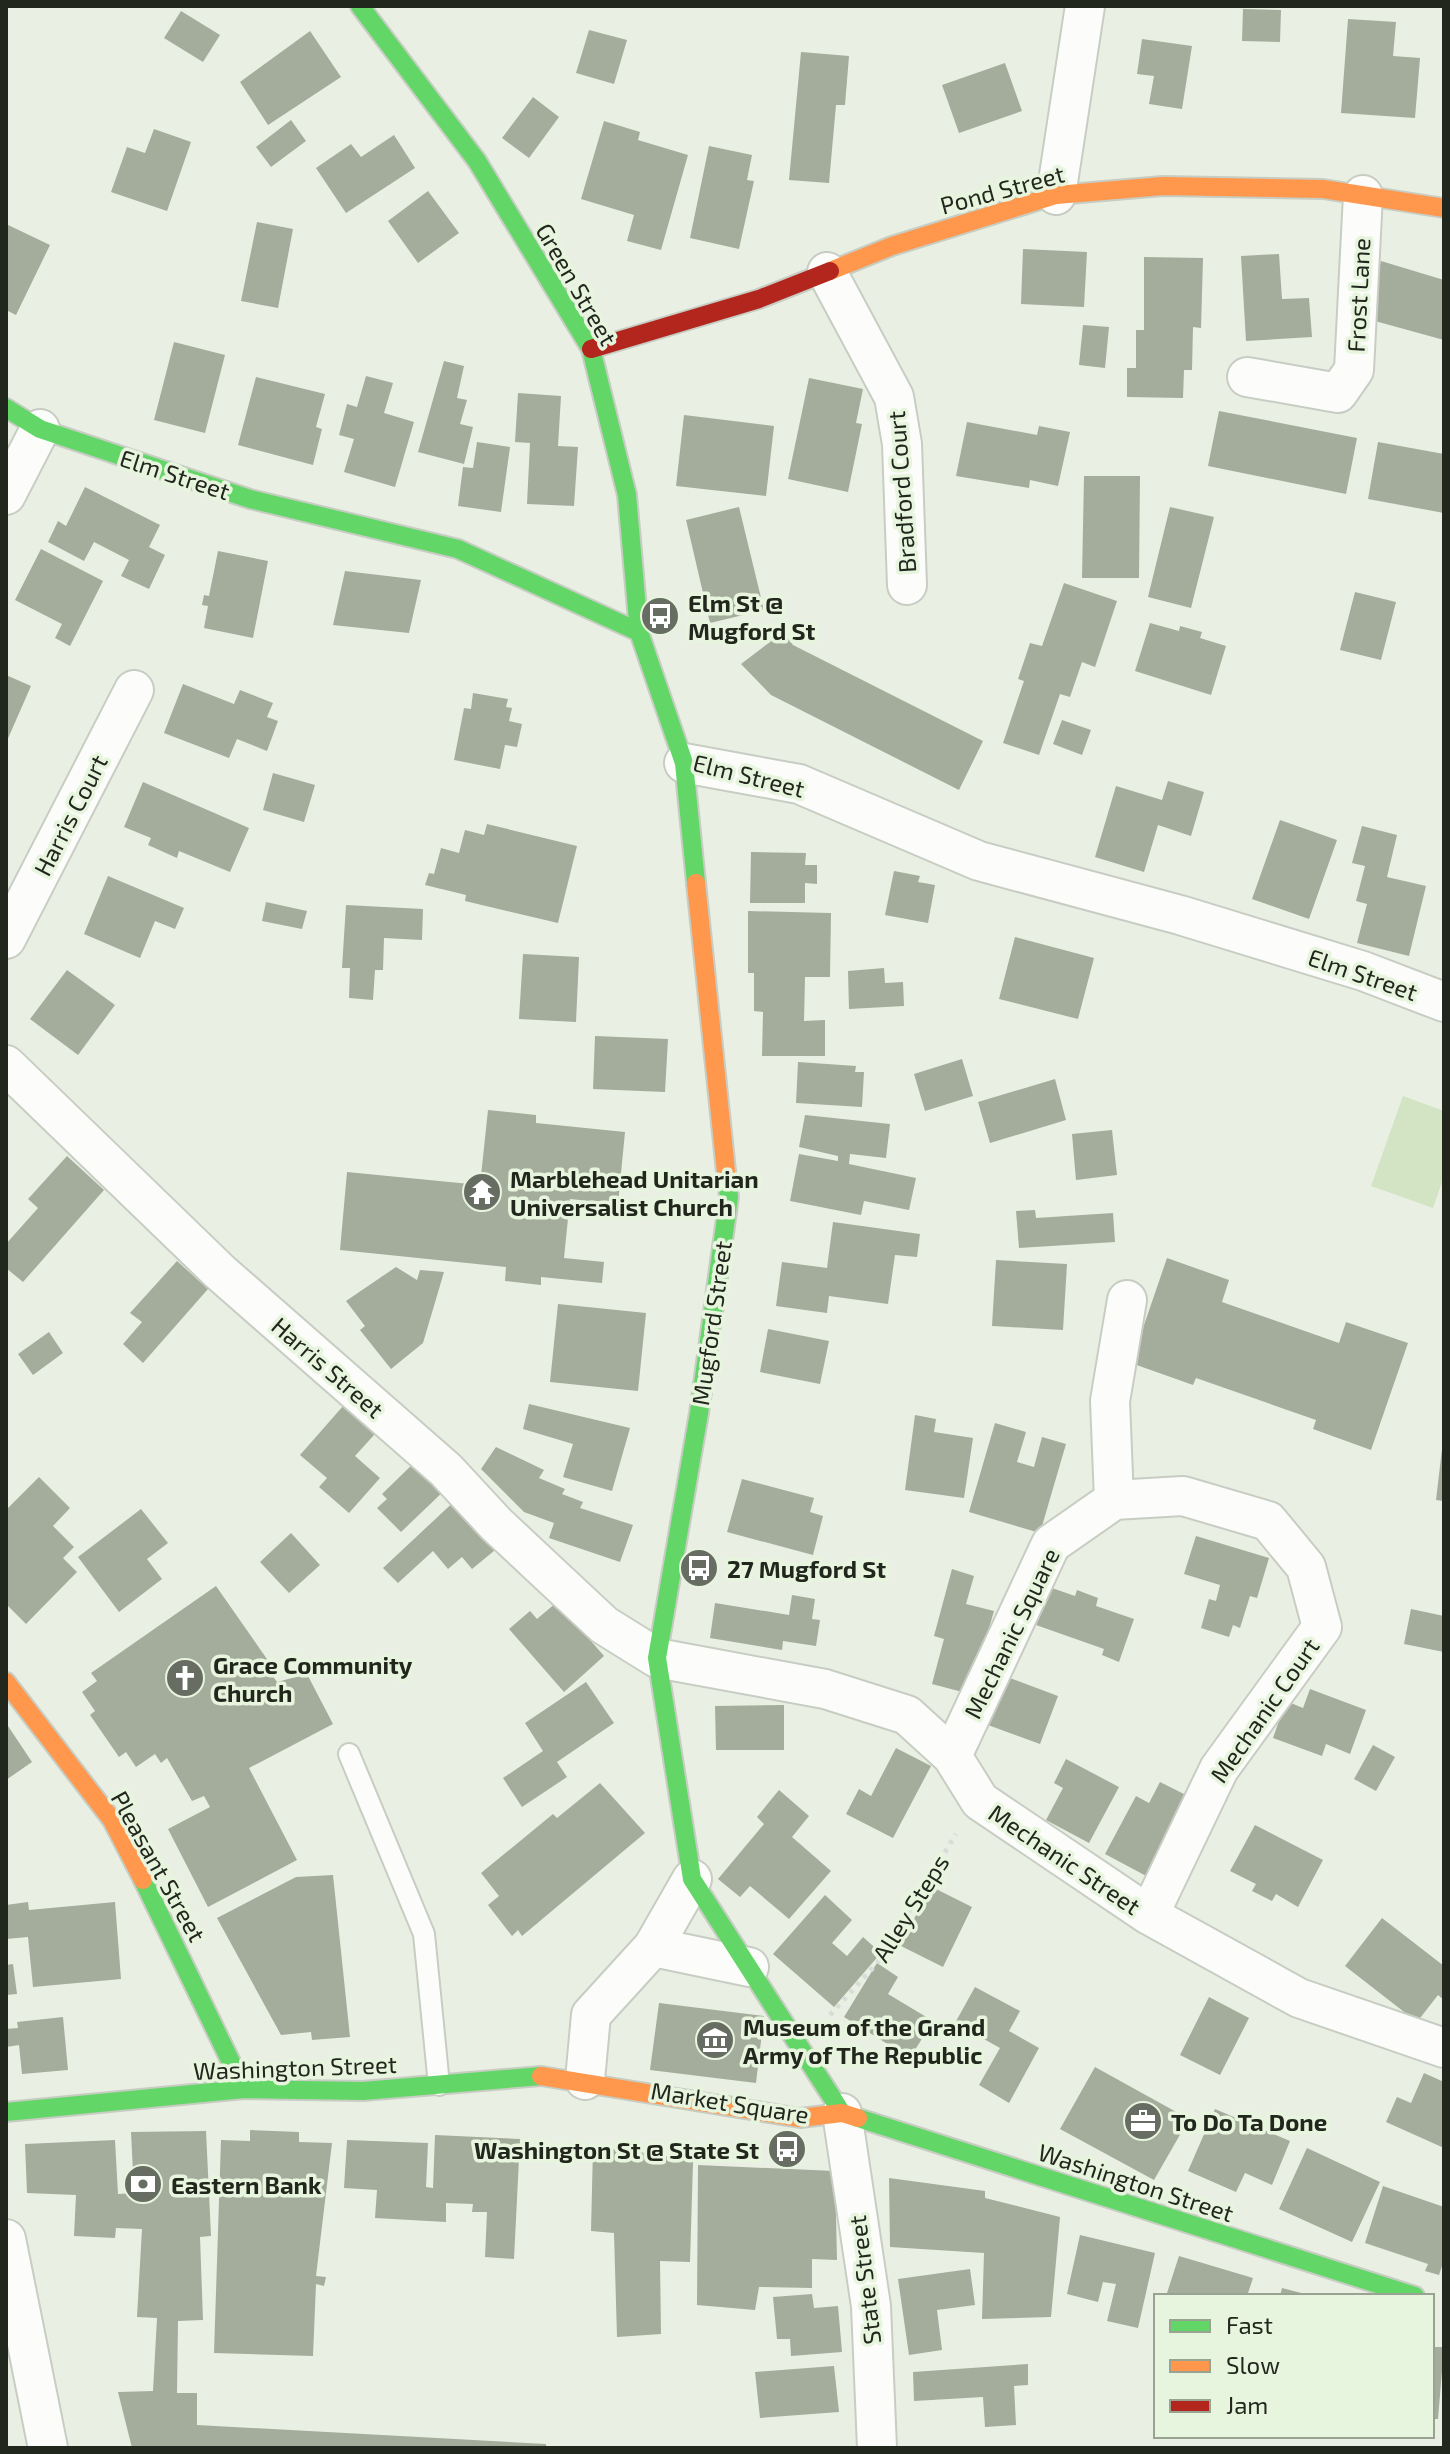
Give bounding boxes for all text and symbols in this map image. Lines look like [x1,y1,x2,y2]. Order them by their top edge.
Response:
street label: Pond Street [937,159,1067,219]
street label: Green Street [530,218,624,350]
street label: Frost Lane [1341,237,1375,353]
street label: Bradford Court [881,410,921,574]
street label: Elm Street [116,443,234,505]
place label: Elm St @ Mugford St [688,588,815,645]
bus stop icon: Elm St @ Mugford St [639,595,681,637]
street label: Elm Street [690,747,808,803]
street label: Harris Court [27,750,113,880]
street label: Elm Street [1305,942,1421,1006]
place label: Marblehead Unitarian Universalist Church [510,1164,759,1221]
temple icon: Marblehead Unitarian Universalist Church [461,1171,503,1213]
street label: Mugford Street [685,1239,737,1407]
street label: Harris Street [266,1311,390,1423]
street label: Mechanic Square [957,1543,1065,1723]
bus stop icon: 27 Mugford St [678,1547,720,1589]
place label: 27 Mugford St [727,1554,886,1583]
street label: Mechanic Court [1203,1632,1325,1788]
place label: Grace Community Church [213,1650,413,1707]
church icon: Grace Community Church [164,1657,206,1699]
street label: Pleasant Street [106,1786,212,1946]
street label: Mechanic Street [984,1798,1146,1920]
street label: Alley Steps [866,1849,954,1967]
place label: Museum of the Grand Army of The Republic [743,2012,985,2069]
museum icon: Museum of the Grand Army of The Republic [694,2019,736,2061]
street label: Washington Street [193,2049,397,2085]
street label: Market Square [649,2075,811,2129]
office icon: To Do Ta Done [1122,2100,1164,2142]
place label: To Do Ta Done [1171,2107,1327,2136]
bus stop icon: Washington St @ State St [766,2128,808,2170]
place label: Washington St @ State St [474,2135,759,2164]
street label: Washington Street [1035,2137,1237,2227]
bank icon: Eastern Bank [122,2163,164,2205]
place label: Eastern Bank [171,2170,322,2199]
street label: State Street [842,2214,886,2346]
legend [1154,2294,1434,2438]
text: Fast [1226,2310,1273,2339]
text: Slow [1226,2350,1280,2379]
text: Jam [1226,2390,1268,2419]

